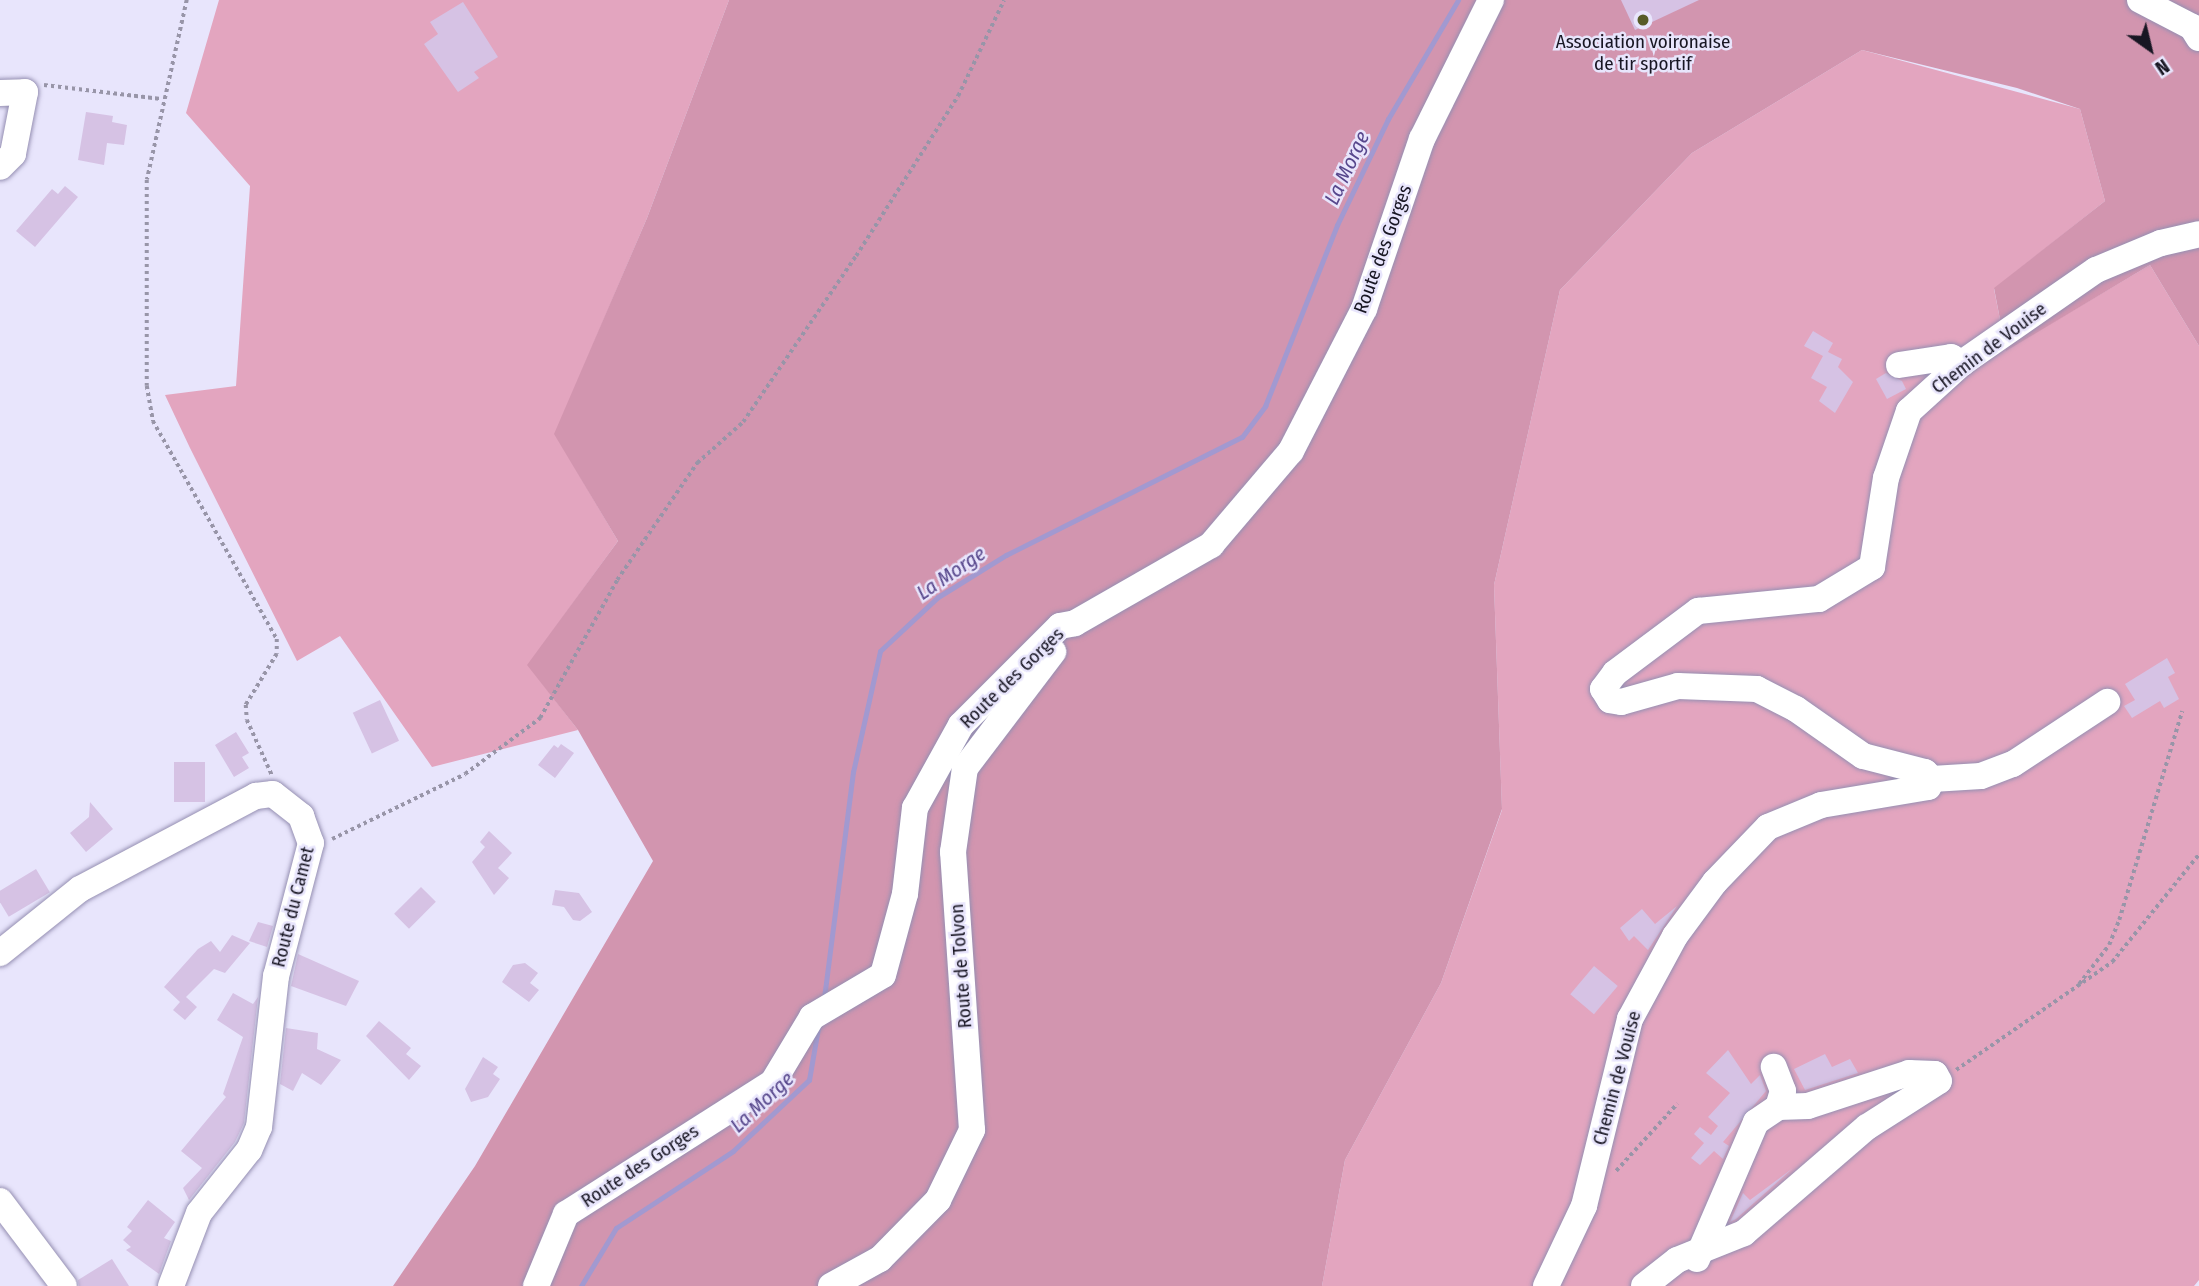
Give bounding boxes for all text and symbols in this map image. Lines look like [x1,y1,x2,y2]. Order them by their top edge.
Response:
marker: Association voironaise de tir sportif [1635,12,1651,28]
north arrow [2115,14,2185,84]
place label: Association voironaise de tir sportif [1556,31,1730,75]
text: N [2151,54,2173,80]
water label: La Morge [1319,127,1375,209]
street label: Route des Gorges [1349,182,1417,316]
street label: Chemin de Vouise [1927,297,2051,399]
water label: La Morge [912,541,990,605]
street label: Route des Gorges [955,623,1069,733]
street label: Route du Camet [267,844,319,970]
street label: Route de Tolvon [945,903,977,1029]
street label: Chemin de Vouise [1588,1008,1646,1148]
water label: La Morge [725,1066,799,1138]
street label: Route des Gorges [577,1120,703,1212]

